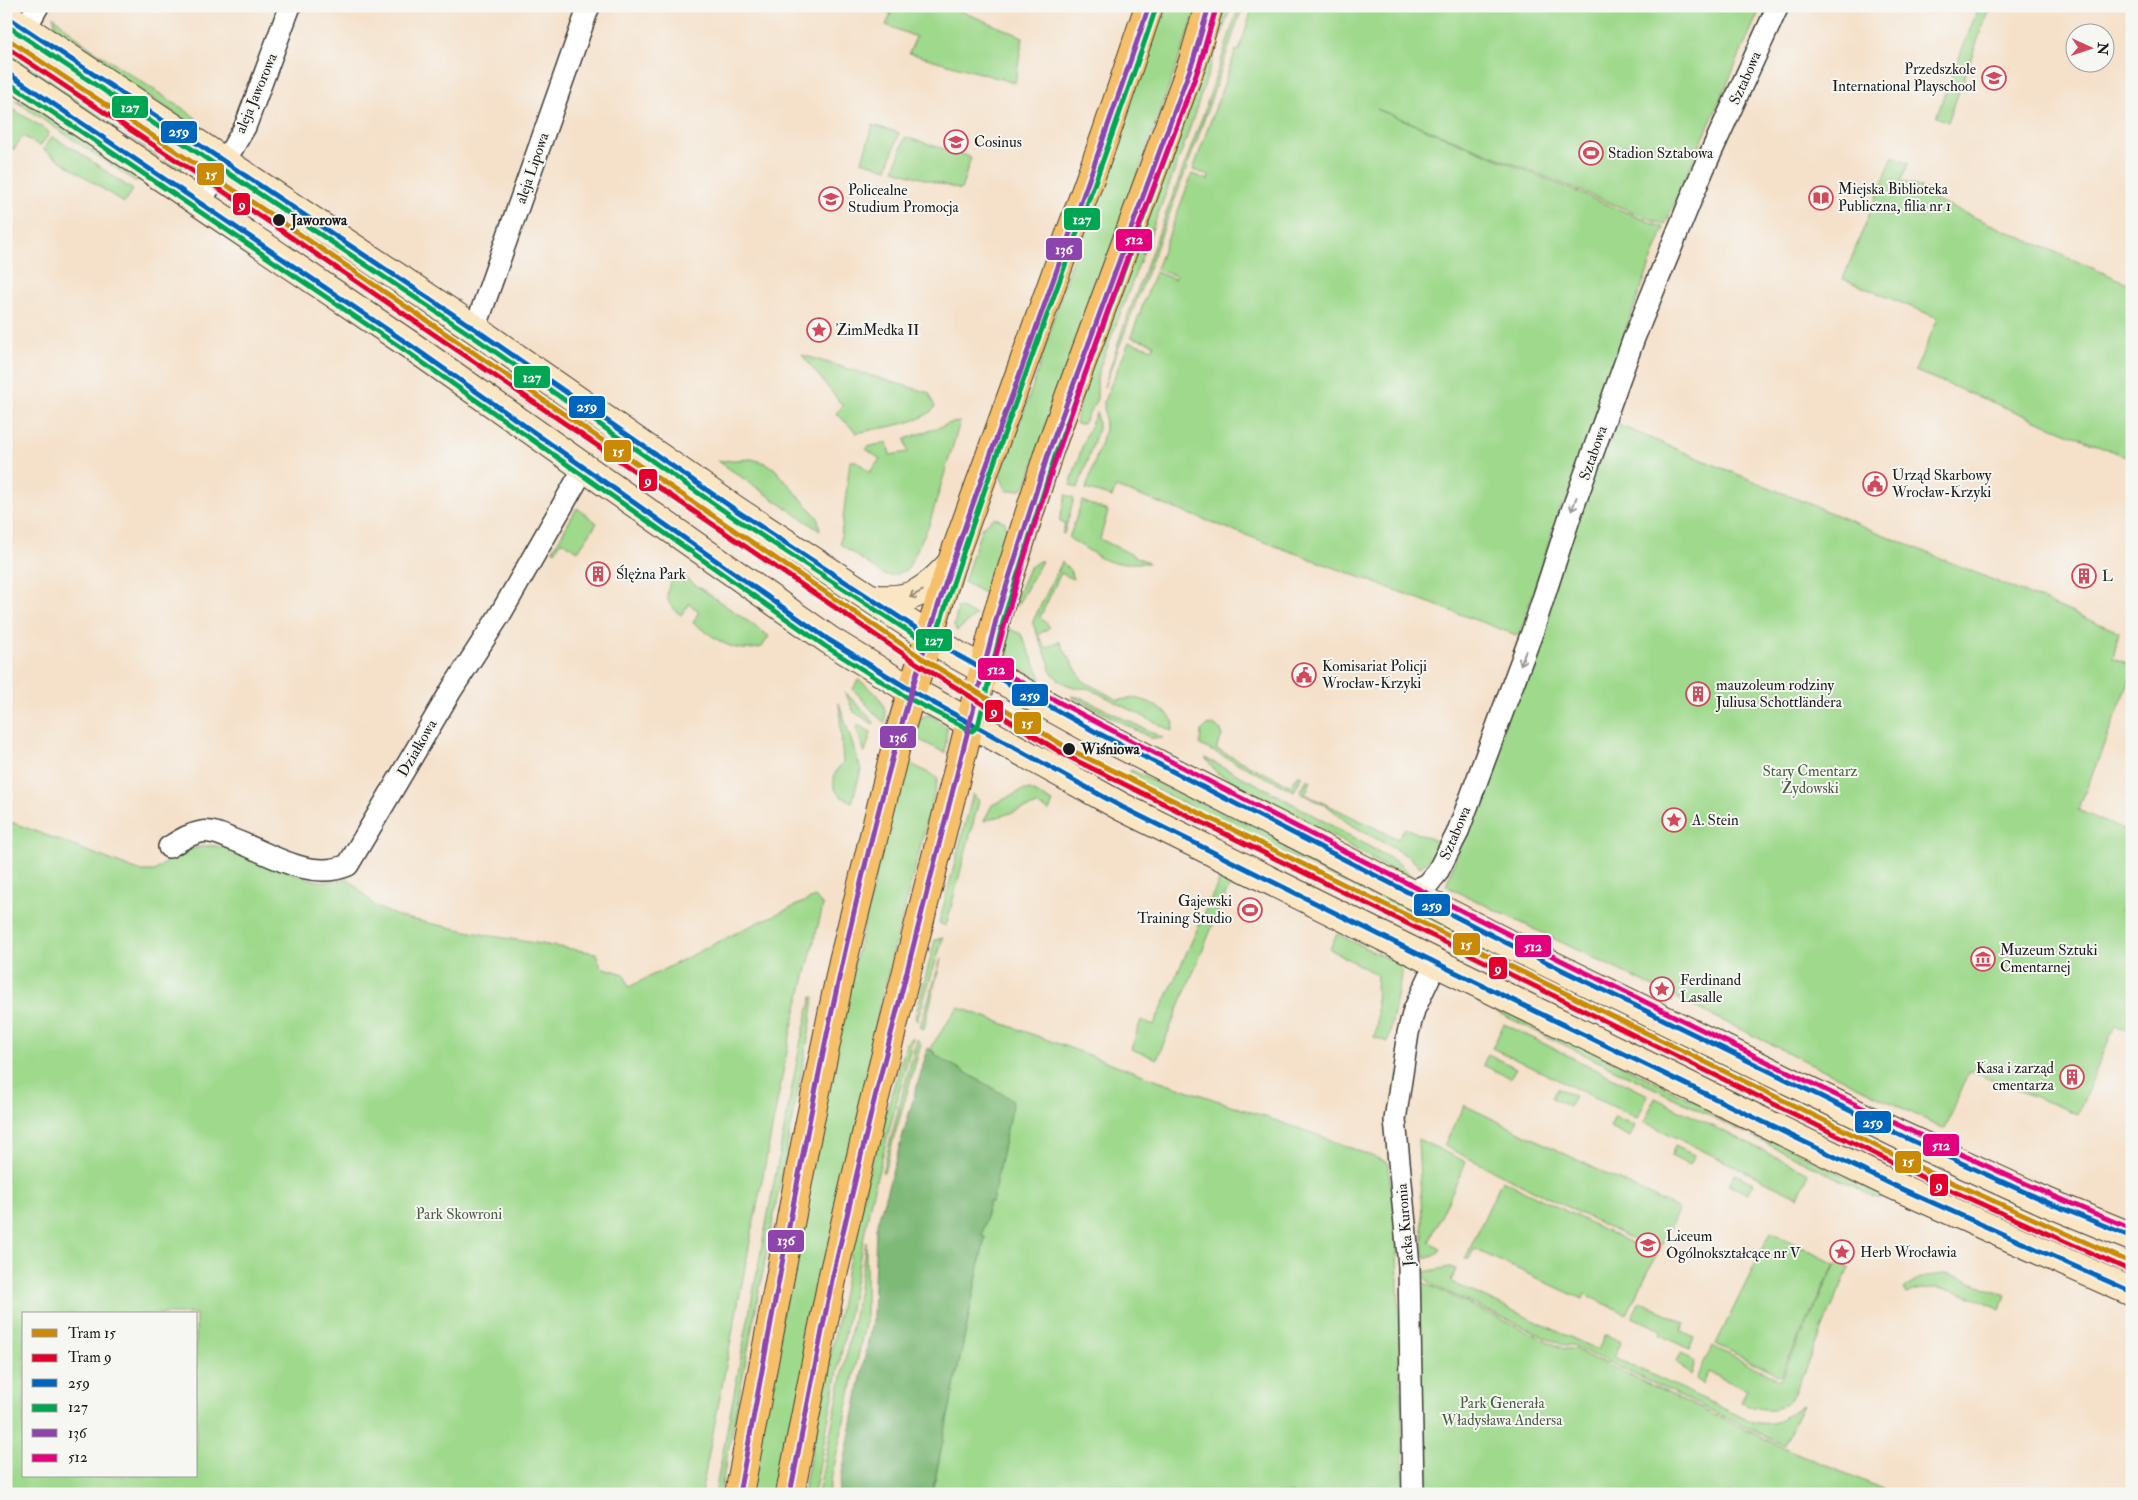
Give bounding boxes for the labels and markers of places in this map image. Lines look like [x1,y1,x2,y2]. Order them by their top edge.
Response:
place label: Przedszkole International Playschool [1832,60,1976,96]
school or university icon: Przedszkole International Playschool [1981,65,2007,91]
school or university icon: Cosinus [943,129,969,155]
place label: Cosinus [974,133,1022,152]
sports icon: Stadion Sztabowa [1578,140,1604,166]
place label: Stadion Sztabowa [1608,144,1714,163]
place label: Miejska Biblioteka Publiczna, filia nr 1 [1838,180,1951,216]
place label: Policealne Studium Promocja [848,181,960,217]
library icon: Miejska Biblioteka Publiczna, filia nr 1 [1808,185,1834,211]
school or university icon: Policealne Studium Promocja [818,186,844,212]
place label: Jaworowa [290,211,348,231]
marker: Jaworowa [271,212,287,228]
place icon: ZimMedka II [806,317,832,343]
place label: ZimMedka II [836,321,919,340]
place label: Urząd Skarbowy Wrocław-Krzyki [1891,466,1992,502]
public building icon: Urząd Skarbowy Wrocław-Krzyki [1862,471,1888,497]
building icon: Ślężna Park [585,561,611,587]
building icon: L [2071,563,2097,589]
place label: Ślężna Park [616,564,686,584]
place label: L [2102,567,2113,586]
place label: Komisariat Policji Wrocław-Krzyki [1321,657,1427,693]
public building icon: Komisariat Policji Wrocław-Krzyki [1291,662,1317,688]
place label: mauzoleum rodziny Juliusa Schottländera [1715,676,1843,713]
building icon: mauzoleum rodziny Juliusa Schottländera [1685,681,1711,707]
place label: Wiśniowa [1080,740,1140,759]
marker: Wiśniowa [1061,741,1077,757]
place icon: A. Stein [1661,807,1687,833]
place label: A. Stein [1691,811,1739,830]
place label: Gajewski Training Studio [1137,892,1232,928]
sports icon: Gajewski Training Studio [1237,897,1263,923]
place label: Muzeum Sztuki Cmentarnej [2000,941,2098,977]
museum icon: Muzeum Sztuki Cmentarnej [1970,946,1996,972]
place label: Ferdinand Lasalle [1680,971,1742,1007]
place icon: Ferdinand Lasalle [1649,976,1675,1002]
place label: Kasa i zarząd cmentarza [1976,1059,2055,1095]
building icon: Kasa i zarząd cmentarza [2059,1064,2085,1090]
place label: Liceum Ogólnokształcące nr V [1666,1227,1802,1263]
school or university icon: Liceum Ogólnokształcące nr V [1635,1232,1661,1258]
place icon: Herb Wrocławia [1829,1239,1855,1265]
place label: Herb Wrocławia [1860,1243,1957,1262]

